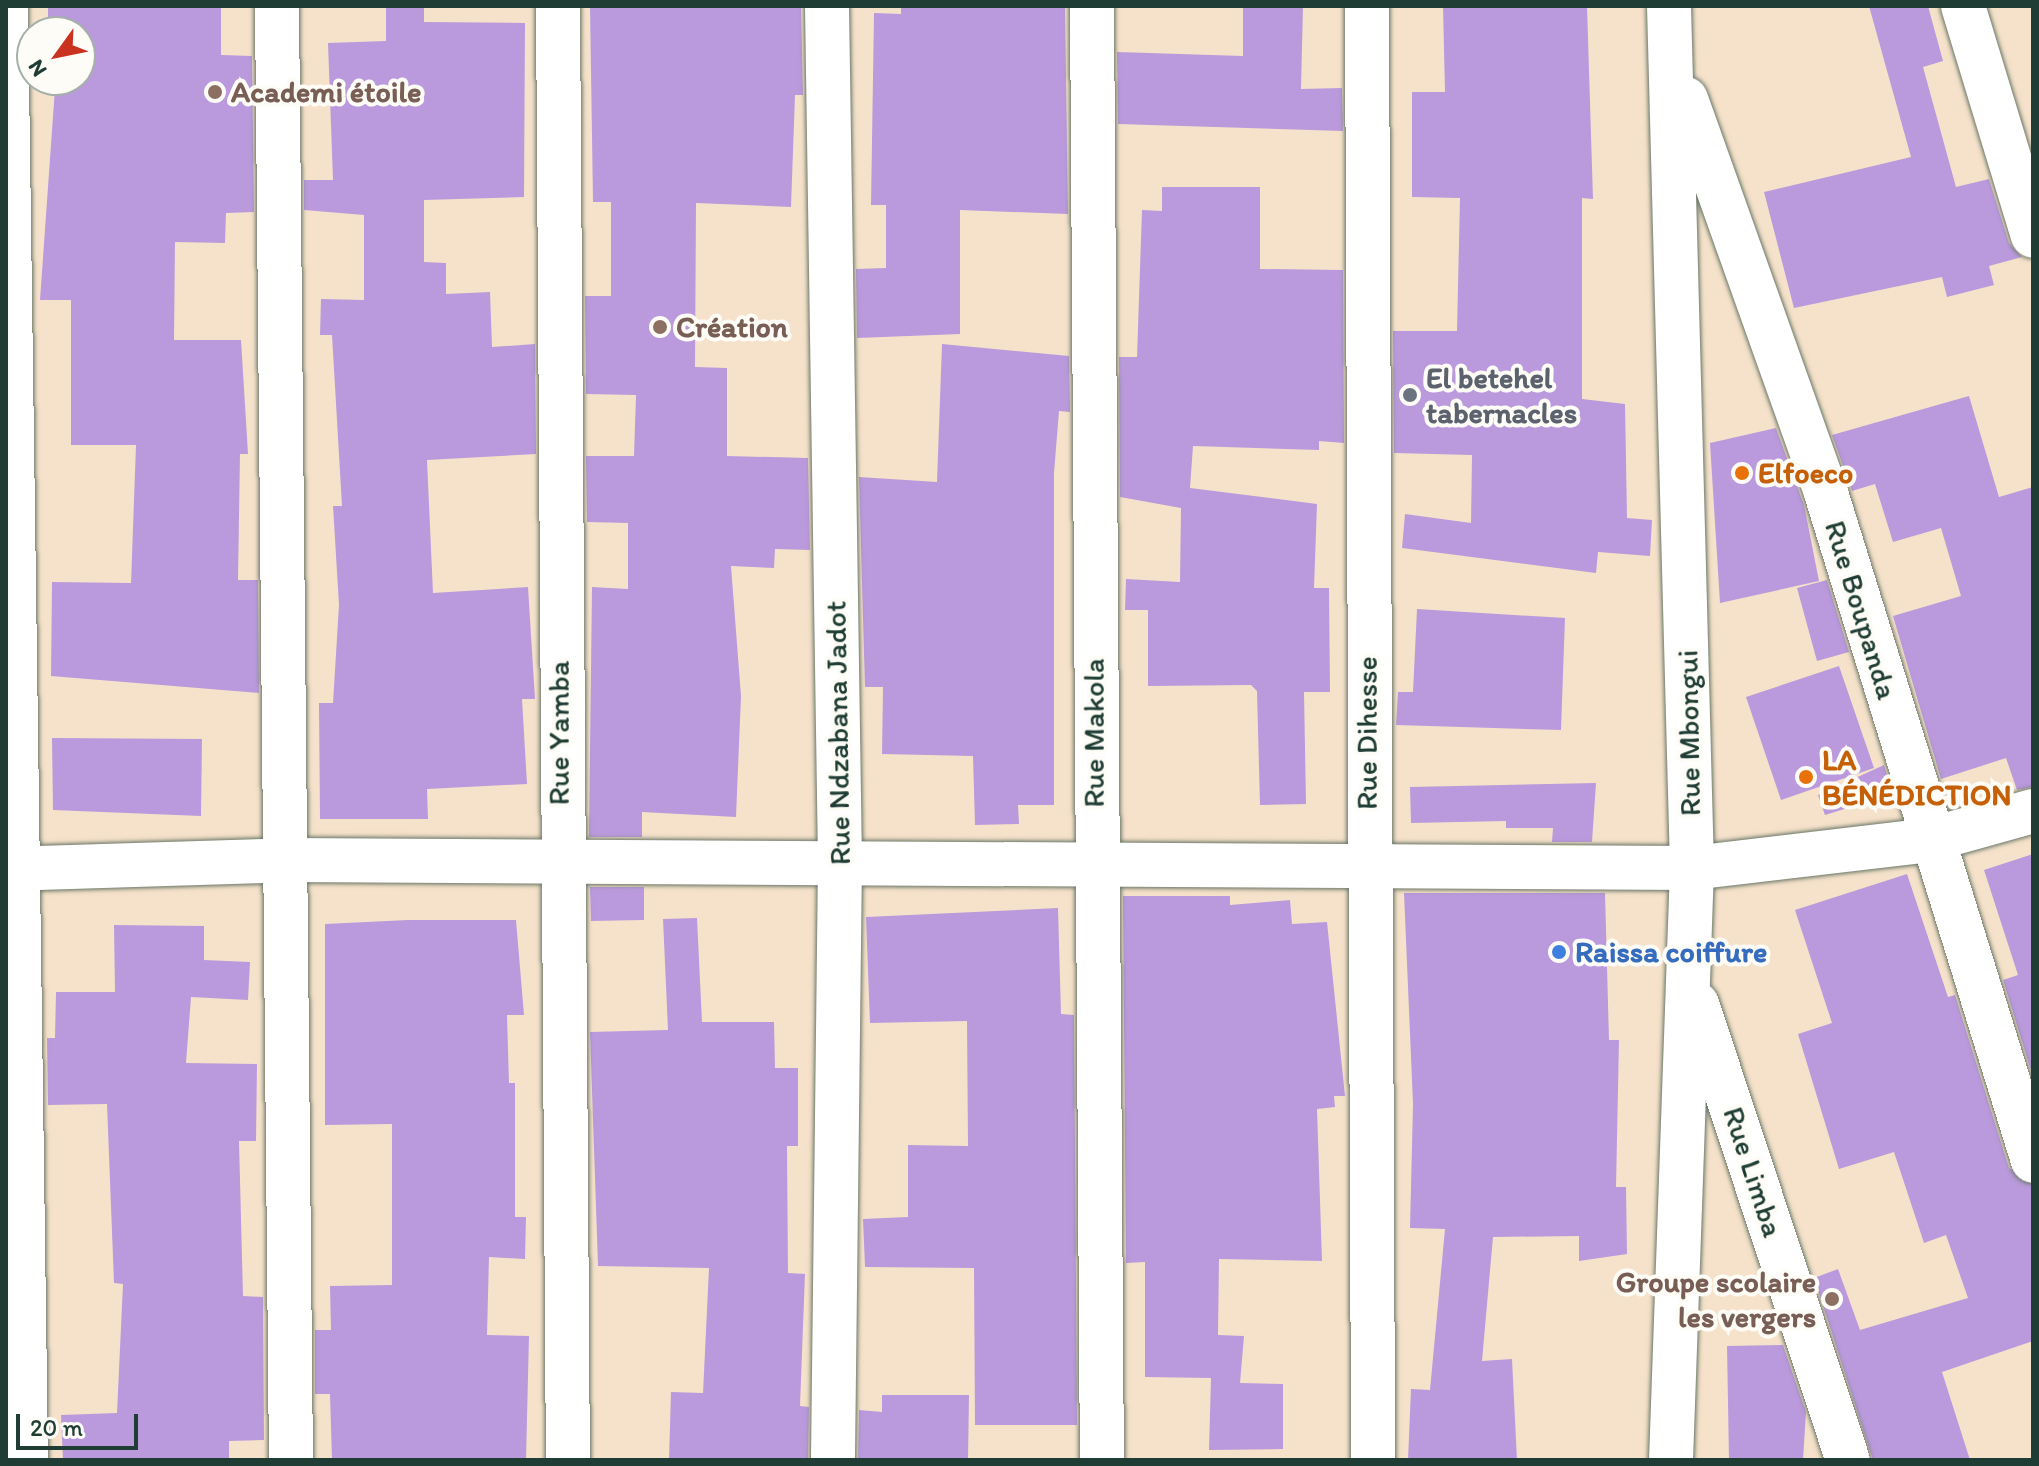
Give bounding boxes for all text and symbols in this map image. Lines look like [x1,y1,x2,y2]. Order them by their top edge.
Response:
north arrow [16,16,96,96]
text: N [22,55,53,82]
place label: Academi étoile [231,74,421,110]
marker: Academi étoile [206,83,224,101]
place label: Création [676,309,788,345]
marker: Création [651,318,669,336]
place label: El betehel tabernacles [1426,360,1577,430]
marker: El betehel tabernacles [1401,386,1419,404]
place label: Elfoeco [1758,455,1853,491]
marker: Elfoeco [1733,464,1751,482]
street label: Rue Boupanda [1817,516,1905,704]
street label: Rue Ndzabana Jadot [818,601,858,865]
street label: Rue Mbongui [1670,650,1708,816]
street label: Rue Dihesse [1349,656,1385,810]
street label: Rue Makola [1076,658,1112,808]
street label: Rue Yamba [541,662,577,804]
place label: LA BÉNÉDICTION [1822,742,2012,812]
marker: LA BÉNÉDICTION [1797,768,1815,786]
place label: Raissa coiffure [1575,934,1767,970]
marker: Raissa coiffure [1550,943,1568,961]
street label: Rue Limba [1715,1103,1791,1241]
place label: Groupe scolaire les vergers [1616,1264,1816,1334]
marker: Groupe scolaire les vergers [1823,1290,1841,1308]
scale bar [20,1398,142,1448]
text: 20 m [30,1413,83,1442]

